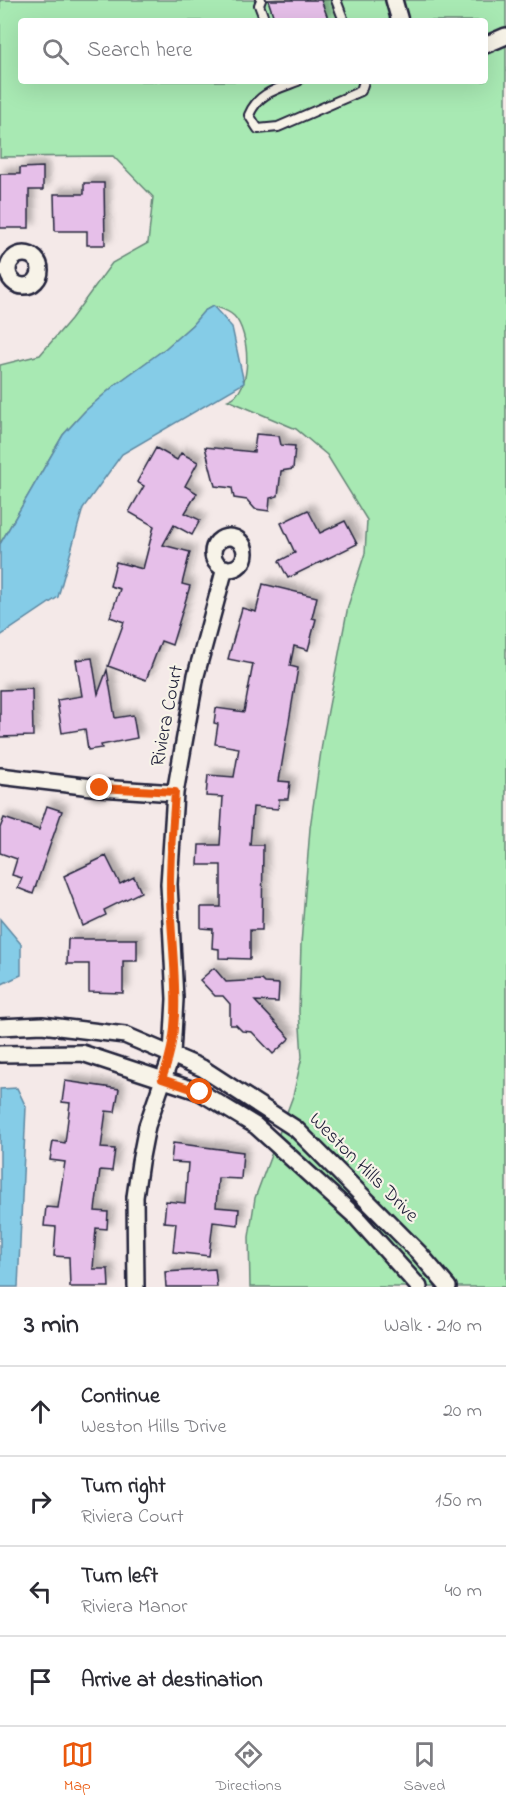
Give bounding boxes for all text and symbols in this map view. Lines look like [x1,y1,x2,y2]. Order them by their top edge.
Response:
search box [18,18,488,84]
icon: search [39,35,72,68]
text: Search here [87,35,192,67]
street label: Riviera Court [144,663,192,769]
route end [86,774,112,800]
route start [186,1078,212,1104]
street label: Weston Hills Drive [301,1106,425,1230]
text: 3 min [24,1307,79,1345]
text: Walk · 210 m [384,1312,482,1341]
text: Continue [81,1381,160,1413]
icon: ahead [24,1395,57,1428]
text: 20 m [443,1397,482,1426]
text: Weston Hills Drive [81,1413,227,1442]
text: Turn right [81,1471,166,1503]
icon: right [24,1485,57,1518]
text: 150 m [435,1487,482,1516]
text: Riviera Court [81,1503,184,1532]
text: Turn left [81,1561,158,1593]
icon: left [24,1575,57,1608]
text: 40 m [445,1577,482,1606]
text: Riviera Manor [81,1593,187,1622]
icon: arrive [24,1665,57,1698]
text: Arrive at destination [81,1665,263,1697]
tab: Map [61,1738,94,1798]
tab: Directions [215,1738,282,1798]
tab: Saved [403,1738,445,1798]

